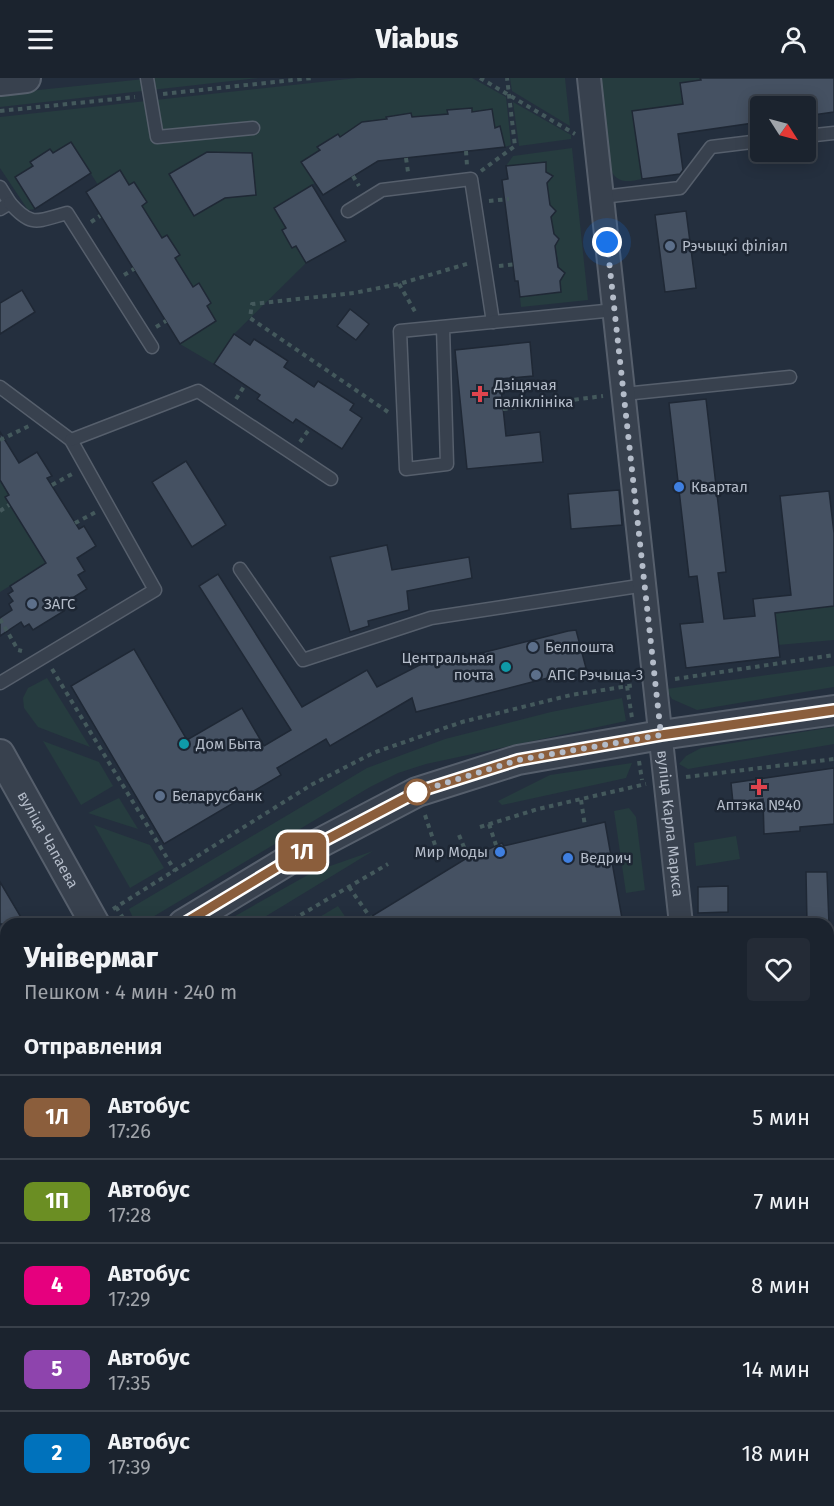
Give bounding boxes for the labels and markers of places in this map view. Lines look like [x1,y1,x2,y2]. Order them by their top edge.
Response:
place label: Рэчыцкі філіял [682,237,788,255]
marker: Рэчыцкі філіял [663,239,677,253]
place label: Дзіцячая паліклініка [493,376,573,411]
marker: Дзіцячая паліклініка [471,385,489,403]
place label: Квартал [691,478,748,496]
marker: Квартал [672,480,686,494]
place label: ЗАГС [44,595,76,613]
marker: ЗАГС [25,597,39,611]
place label: Белпошта [545,638,614,656]
marker: Белпошта [526,640,540,654]
place label: Центральная почта [402,649,494,684]
marker: Центральная почта [499,660,513,674]
place label: АПС Рэчыца-3 [548,666,643,684]
marker: АПС Рэчыца-3 [529,668,543,682]
place label: Дом Быта [195,735,262,753]
marker: Дом Быта [177,737,191,751]
unlabelled marker [404,779,430,805]
marker: Аптэка №40 [752,780,766,794]
place label: Беларусбанк [172,787,262,805]
marker: Беларусбанк [153,789,167,803]
place label: Аптэка №40 [717,796,801,814]
place label: Мир Моды [415,843,488,861]
marker: Мир Моды [493,845,507,859]
place label: Ведрич [580,849,632,867]
marker: Ведрич [561,851,575,865]

